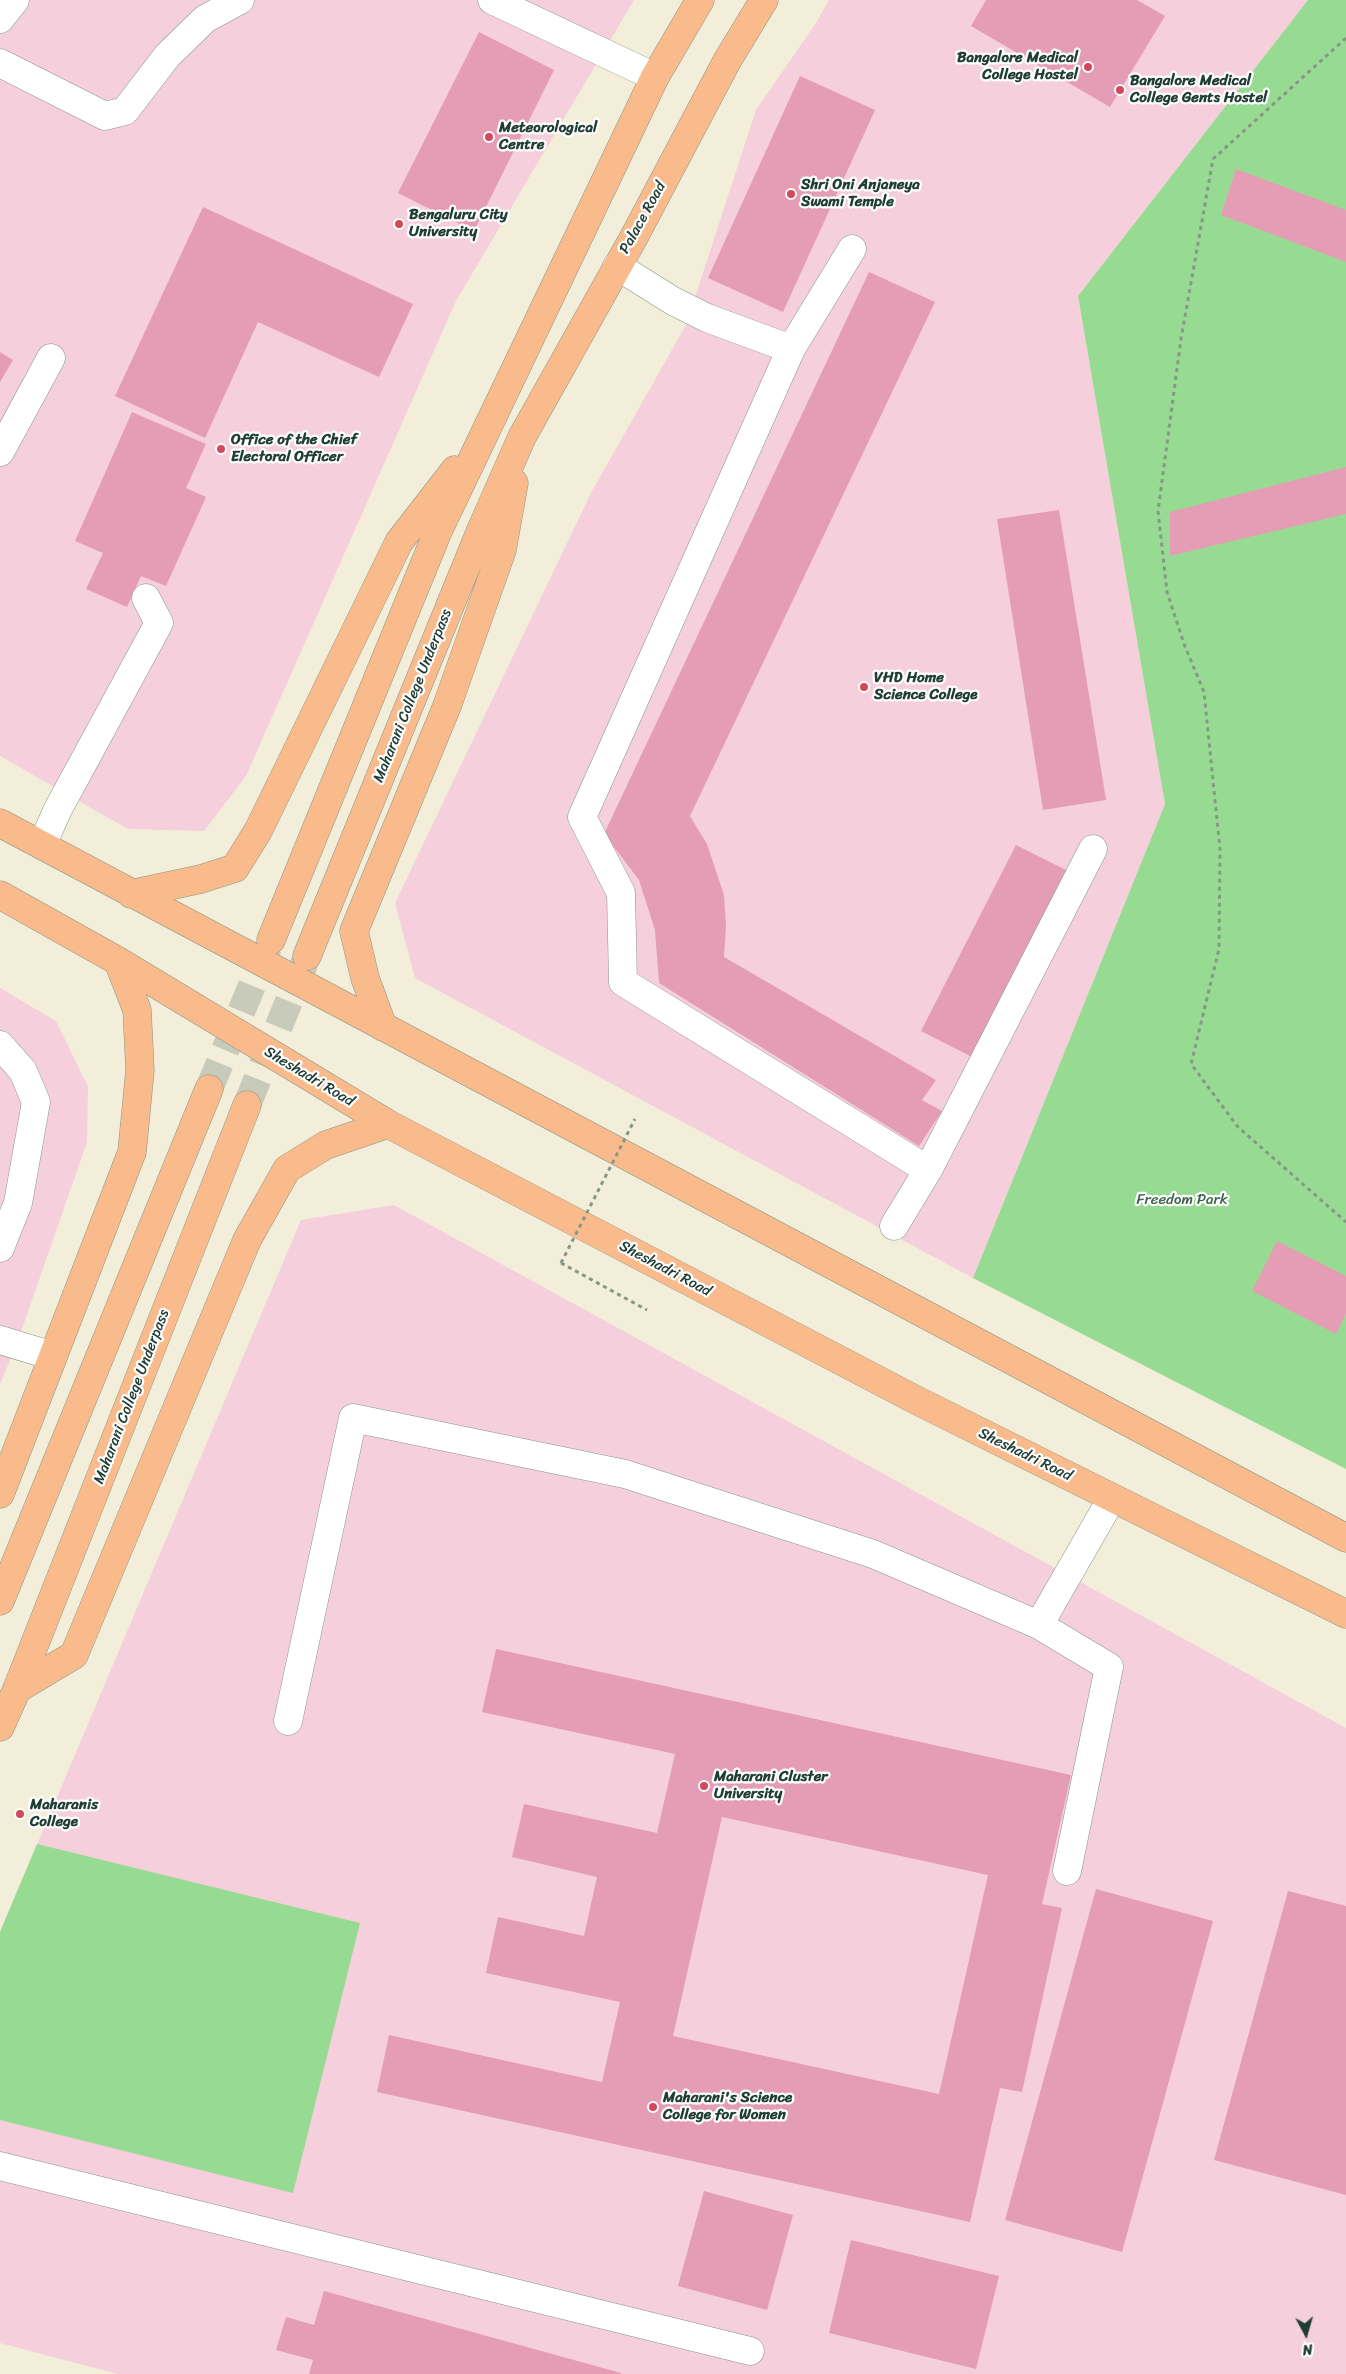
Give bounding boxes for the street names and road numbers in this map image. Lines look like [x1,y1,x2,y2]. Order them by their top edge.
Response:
street label: Palace Road [616,179,670,257]
street label: Maharani College Underpass [370,607,456,785]
street label: Sheshadri Road [261,1043,357,1111]
street label: Sheshadri Road [616,1237,714,1301]
street label: Maharani College Underpass [90,1307,174,1487]
street label: Sheshadri Road [975,1425,1075,1485]

